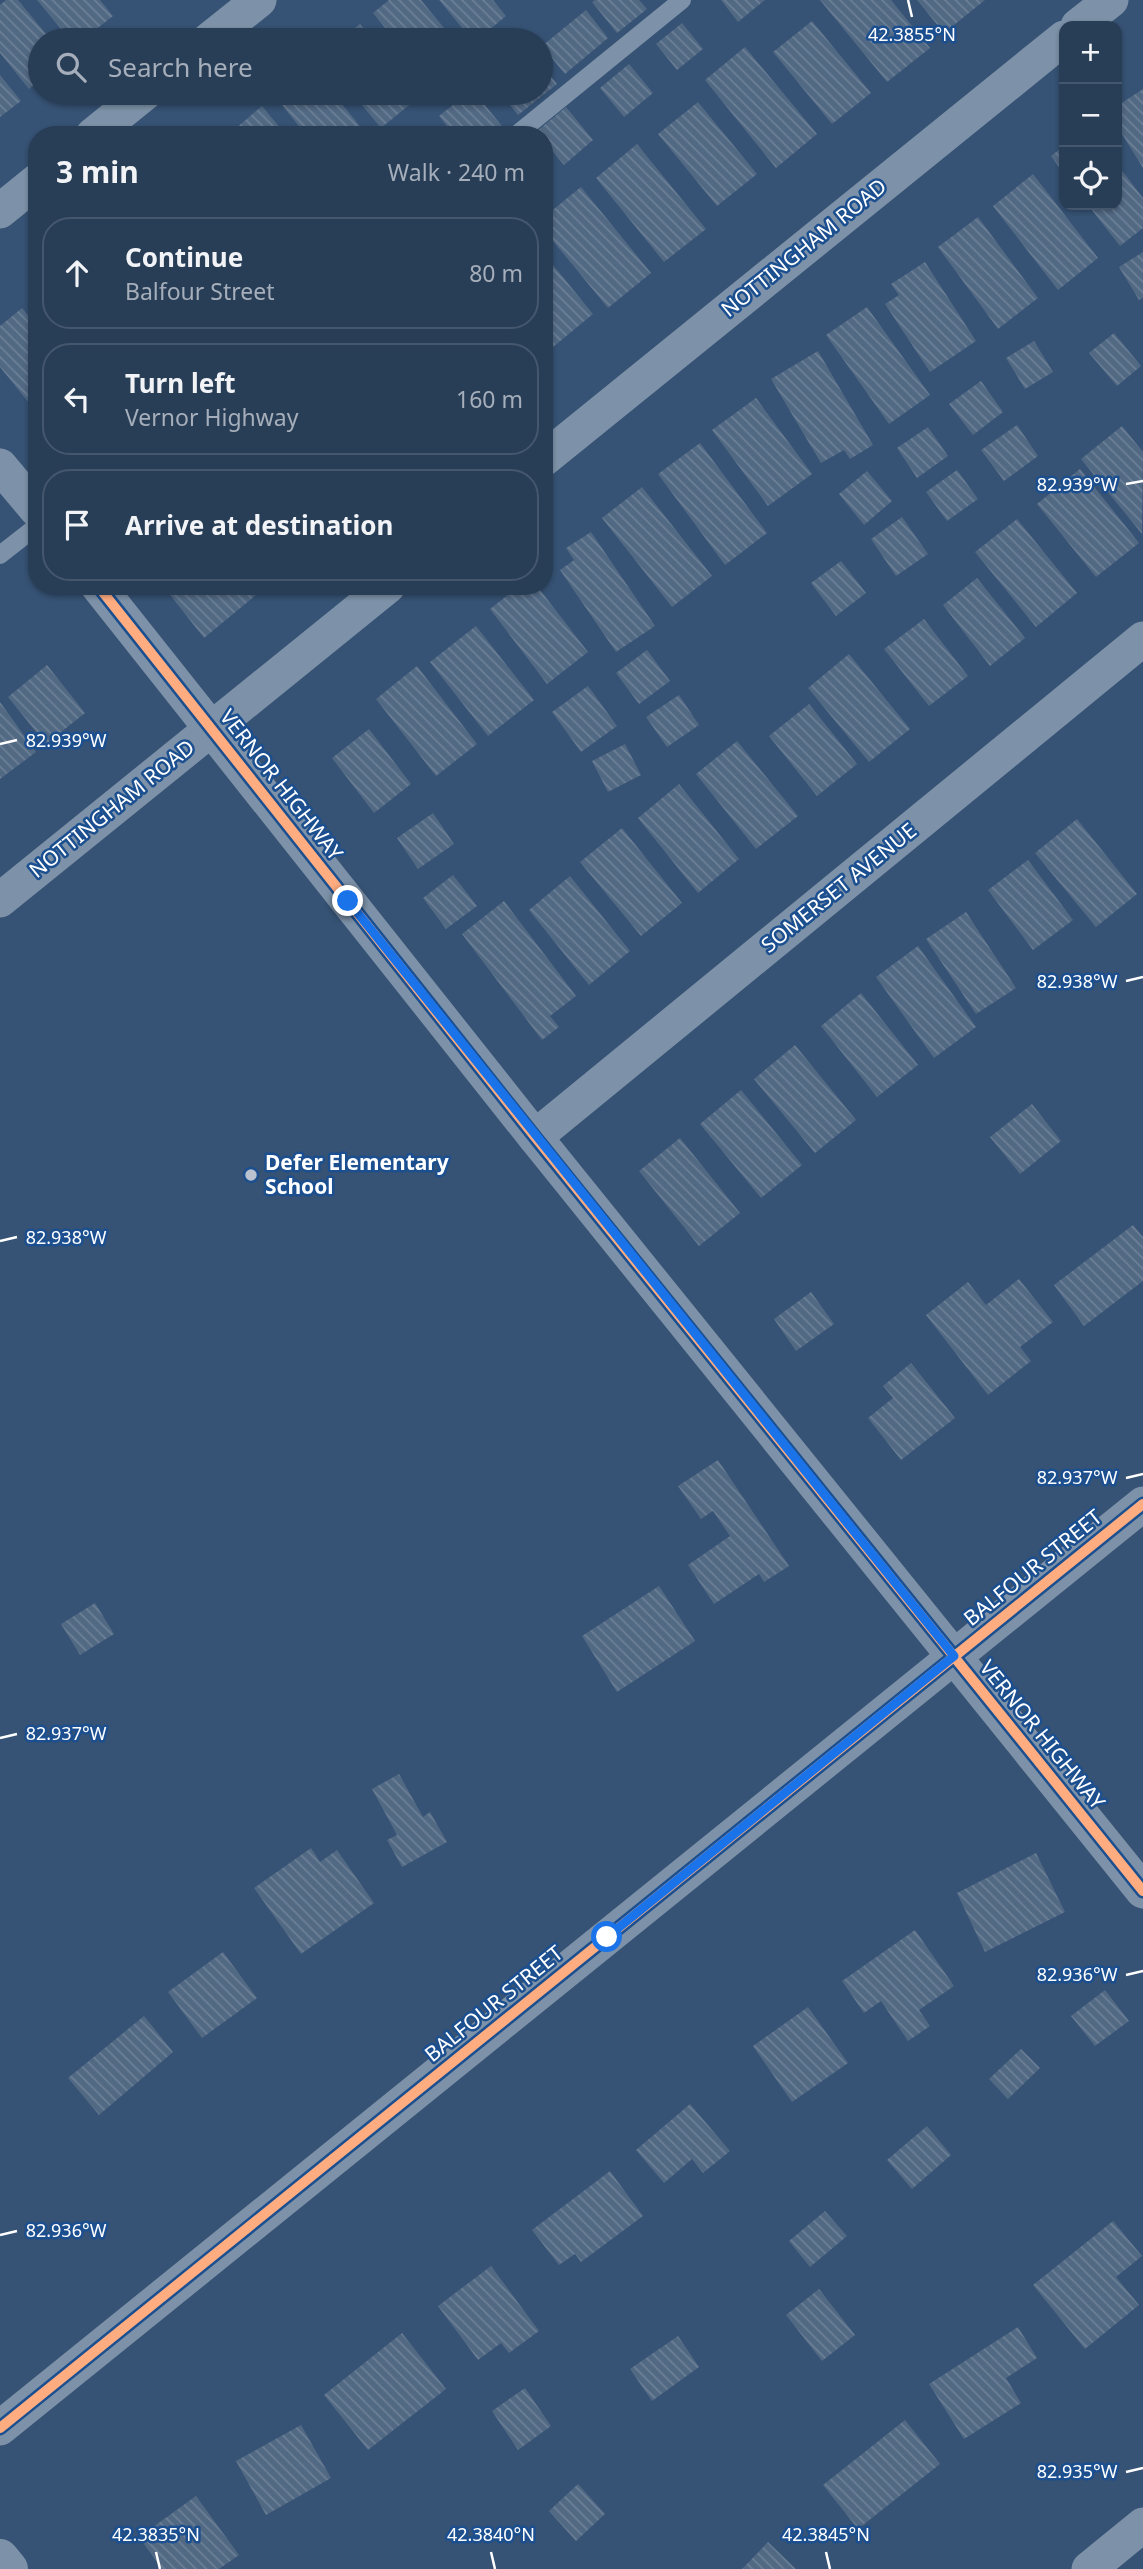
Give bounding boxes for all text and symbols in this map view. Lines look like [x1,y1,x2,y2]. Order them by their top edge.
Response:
map controls [1059,21,1122,210]
button: + [1059,21,1122,84]
text: 42.3855°N [868,22,956,46]
search box [28,28,553,105]
icon: search [52,48,90,86]
text: Search here [108,49,253,85]
button: − [1059,84,1122,147]
button: locate [1059,147,1122,210]
text: 3 min [56,151,139,192]
text: Walk · 240 m [388,156,525,188]
street label: NOTTINGHAM ROAD [715,172,892,323]
text: Continue [125,239,243,275]
icon: ahead [58,254,96,292]
text: 80 m [469,257,523,289]
text: Balfour Street [125,275,275,307]
text: Turn left [125,365,236,401]
icon: left [58,380,96,418]
text: 160 m [456,383,523,415]
text: Vernor Highway [125,401,298,433]
text: 82.939°W [1037,472,1118,496]
icon: arrive [58,506,96,544]
text: Arrive at destination [125,507,394,543]
street label: VERNOR HIGHWAY [214,703,350,866]
text: 82.939°W [26,728,107,752]
street label: NOTTINGHAM ROAD [23,733,200,884]
street label: SOMERSET AVENUE [755,816,922,958]
route end [332,885,363,916]
text: 82.938°W [1037,969,1118,993]
place label: Defer Elementary School [265,1148,449,1200]
marker: Defer Elementary School [243,1167,259,1183]
text: 82.938°W [26,1225,107,1249]
text: 82.937°W [1037,1465,1118,1489]
street label: BALFOUR STREET [957,1502,1108,1632]
street label: VERNOR HIGHWAY [974,1654,1112,1815]
text: 82.937°W [26,1721,107,1745]
route start [591,1921,622,1952]
street label: BALFOUR STREET [418,1938,569,2068]
text: 82.936°W [1037,1962,1118,1986]
text: 82.936°W [26,2218,107,2242]
text: 82.935°W [1037,2459,1118,2483]
text: 42.3835°N [112,2522,200,2546]
text: 42.3840°N [447,2522,535,2546]
text: 42.3845°N [782,2522,870,2546]

